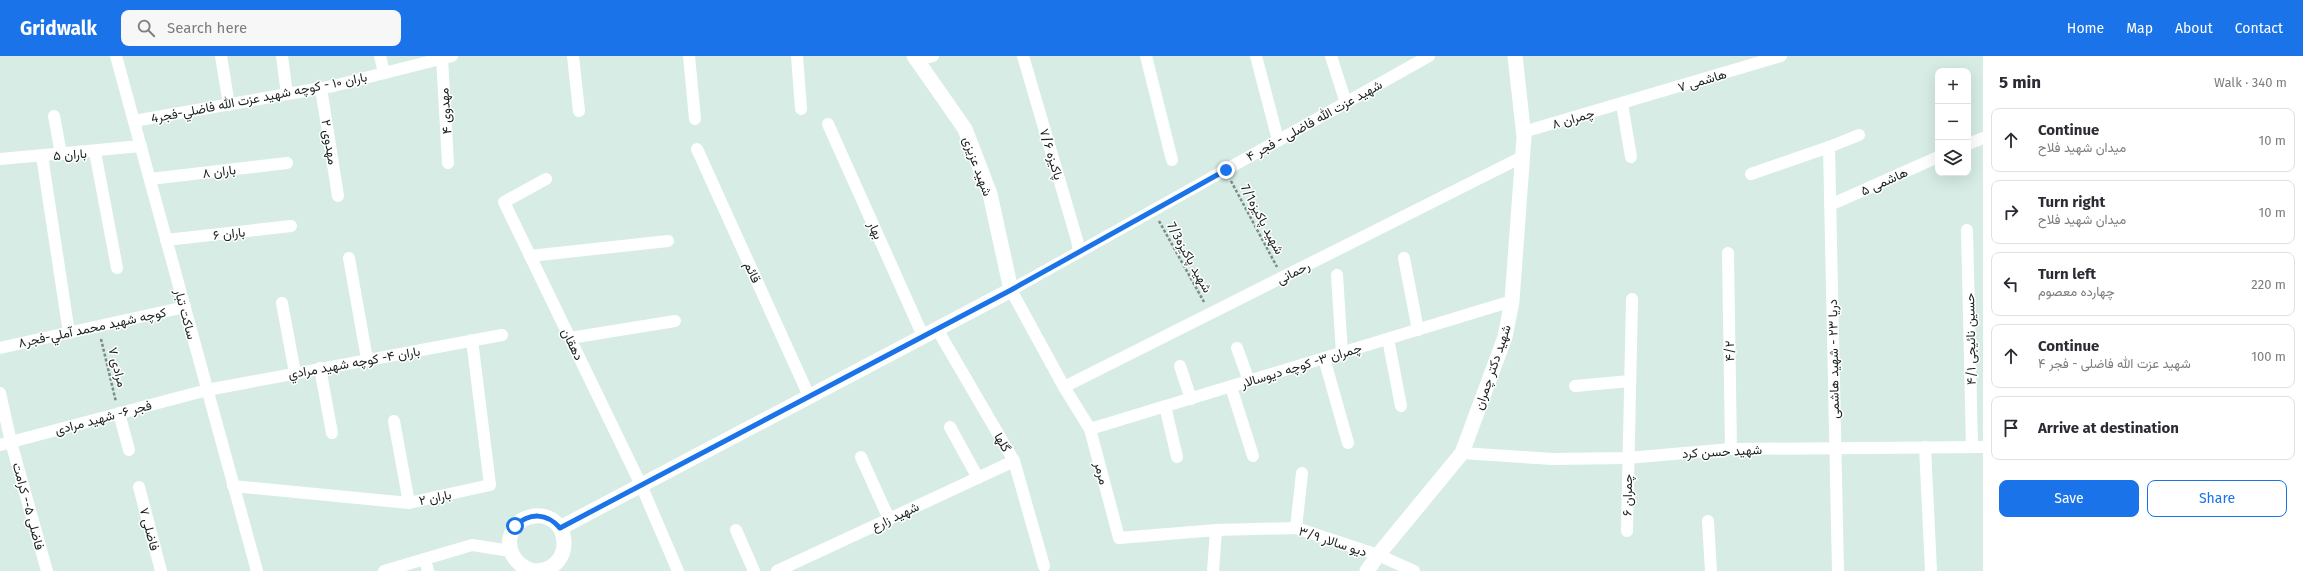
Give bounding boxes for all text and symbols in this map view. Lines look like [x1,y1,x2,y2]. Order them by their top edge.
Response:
search box [121,10,401,46]
text: Gridwalk [20,17,97,40]
icon: search [135,17,157,39]
text: Search here [167,19,247,37]
text: Home [2067,20,2104,37]
text: Map [2126,20,2153,37]
text: About [2175,20,2213,37]
text: Contact [2235,20,2283,37]
street label: هاشمی ۷ [1676,66,1728,96]
map controls [1935,68,1971,176]
button: + [1935,68,1971,104]
street label: باران ۱۰ - كوچه شهيد عزت الله فاضلي-فجر4 [150,69,369,129]
text: 5 min [1999,72,2041,93]
text: Walk · 340 m [2214,75,2287,90]
street label: شهید عزت الله فاضلی - فجر ۴ [1244,77,1385,165]
street label: مهدوی ۴ [436,87,456,135]
button: − [1935,104,1971,140]
street label: چمران ۸ [1550,105,1597,134]
street label: مهدوی ۲ [318,118,340,166]
text: Continue [2038,121,2099,139]
street label: پاکیزه ۷/۶ [1035,127,1066,182]
icon: ahead [2000,129,2022,151]
text: 10 m [2259,133,2286,148]
street label: شهید عزیزی [959,134,995,198]
button: layers [1935,140,1971,176]
text: میدان شهید فلاح [2038,140,2126,155]
street label: باران ۵ [53,146,88,164]
route end [1217,161,1235,179]
street label: باران ۸ [201,162,237,182]
street label: هاشمی ۵ [1858,164,1910,199]
street label: شهید پاکیزه7/1 [1236,182,1287,258]
text: Turn right [2038,193,2105,211]
icon: right [2000,201,2022,223]
text: 10 m [2259,205,2286,220]
text: میدان شهید فلاح [2038,212,2126,227]
street label: بهار [864,218,886,242]
street label: شهید پاکیزه7/3 [1162,219,1215,296]
street label: باران ۶ [212,224,246,244]
street label: رحمانی [1274,258,1313,288]
street label: قائم [740,259,764,286]
text: Turn left [2038,265,2096,283]
icon: left [2000,273,2022,295]
text: 220 m [2251,277,2286,292]
text: چهارده معصوم [2038,284,2115,299]
street label: ساکت تبار [170,286,199,341]
street label: حسین نائیجی ۴/۱ [1962,292,1980,385]
street label: دریا ۲۳ - شهید هاشمی [1825,299,1843,419]
street label: كوچه شهيد محمد آملي-فجر۸ [17,304,168,353]
street label: شهید دکتر چمران [1471,323,1516,412]
street label: دهقان [557,326,587,363]
text: Continue [2038,337,2099,355]
street label: چمران ۳- كوچه ديوسالار [1238,340,1364,393]
street label: ۴/۲ [1722,340,1737,362]
street label: باران ۴- كوچه شهيد مرادي [287,343,422,384]
icon: ahead [2000,345,2022,367]
street label: مرادی ۷ [104,346,130,389]
text: 100 m [2251,349,2286,364]
text: شهید عزت الله فاضلی - فجر ۴ [2038,356,2191,371]
street label: فجر ۶- شهید مرادی [53,397,153,439]
icon: arrive [2000,417,2022,439]
text: Arrive at destination [2038,419,2179,437]
street label: گلها [990,430,1014,455]
street label: شهید حسن کرد [1682,442,1763,462]
street label: مرمر [1090,459,1112,486]
street label: فاضلی ۵-- کرامت [9,461,47,552]
street label: چمران ۶ [1620,474,1637,516]
button: Save [1999,480,2139,517]
button: Share [2147,480,2287,517]
street label: باران ۲ [417,487,453,509]
street label: شهید زارع [869,499,922,536]
street label: فاضلی ۷ [136,506,162,553]
route start [506,517,524,535]
street label: دیو سالار ۳/۹ [1297,523,1369,560]

